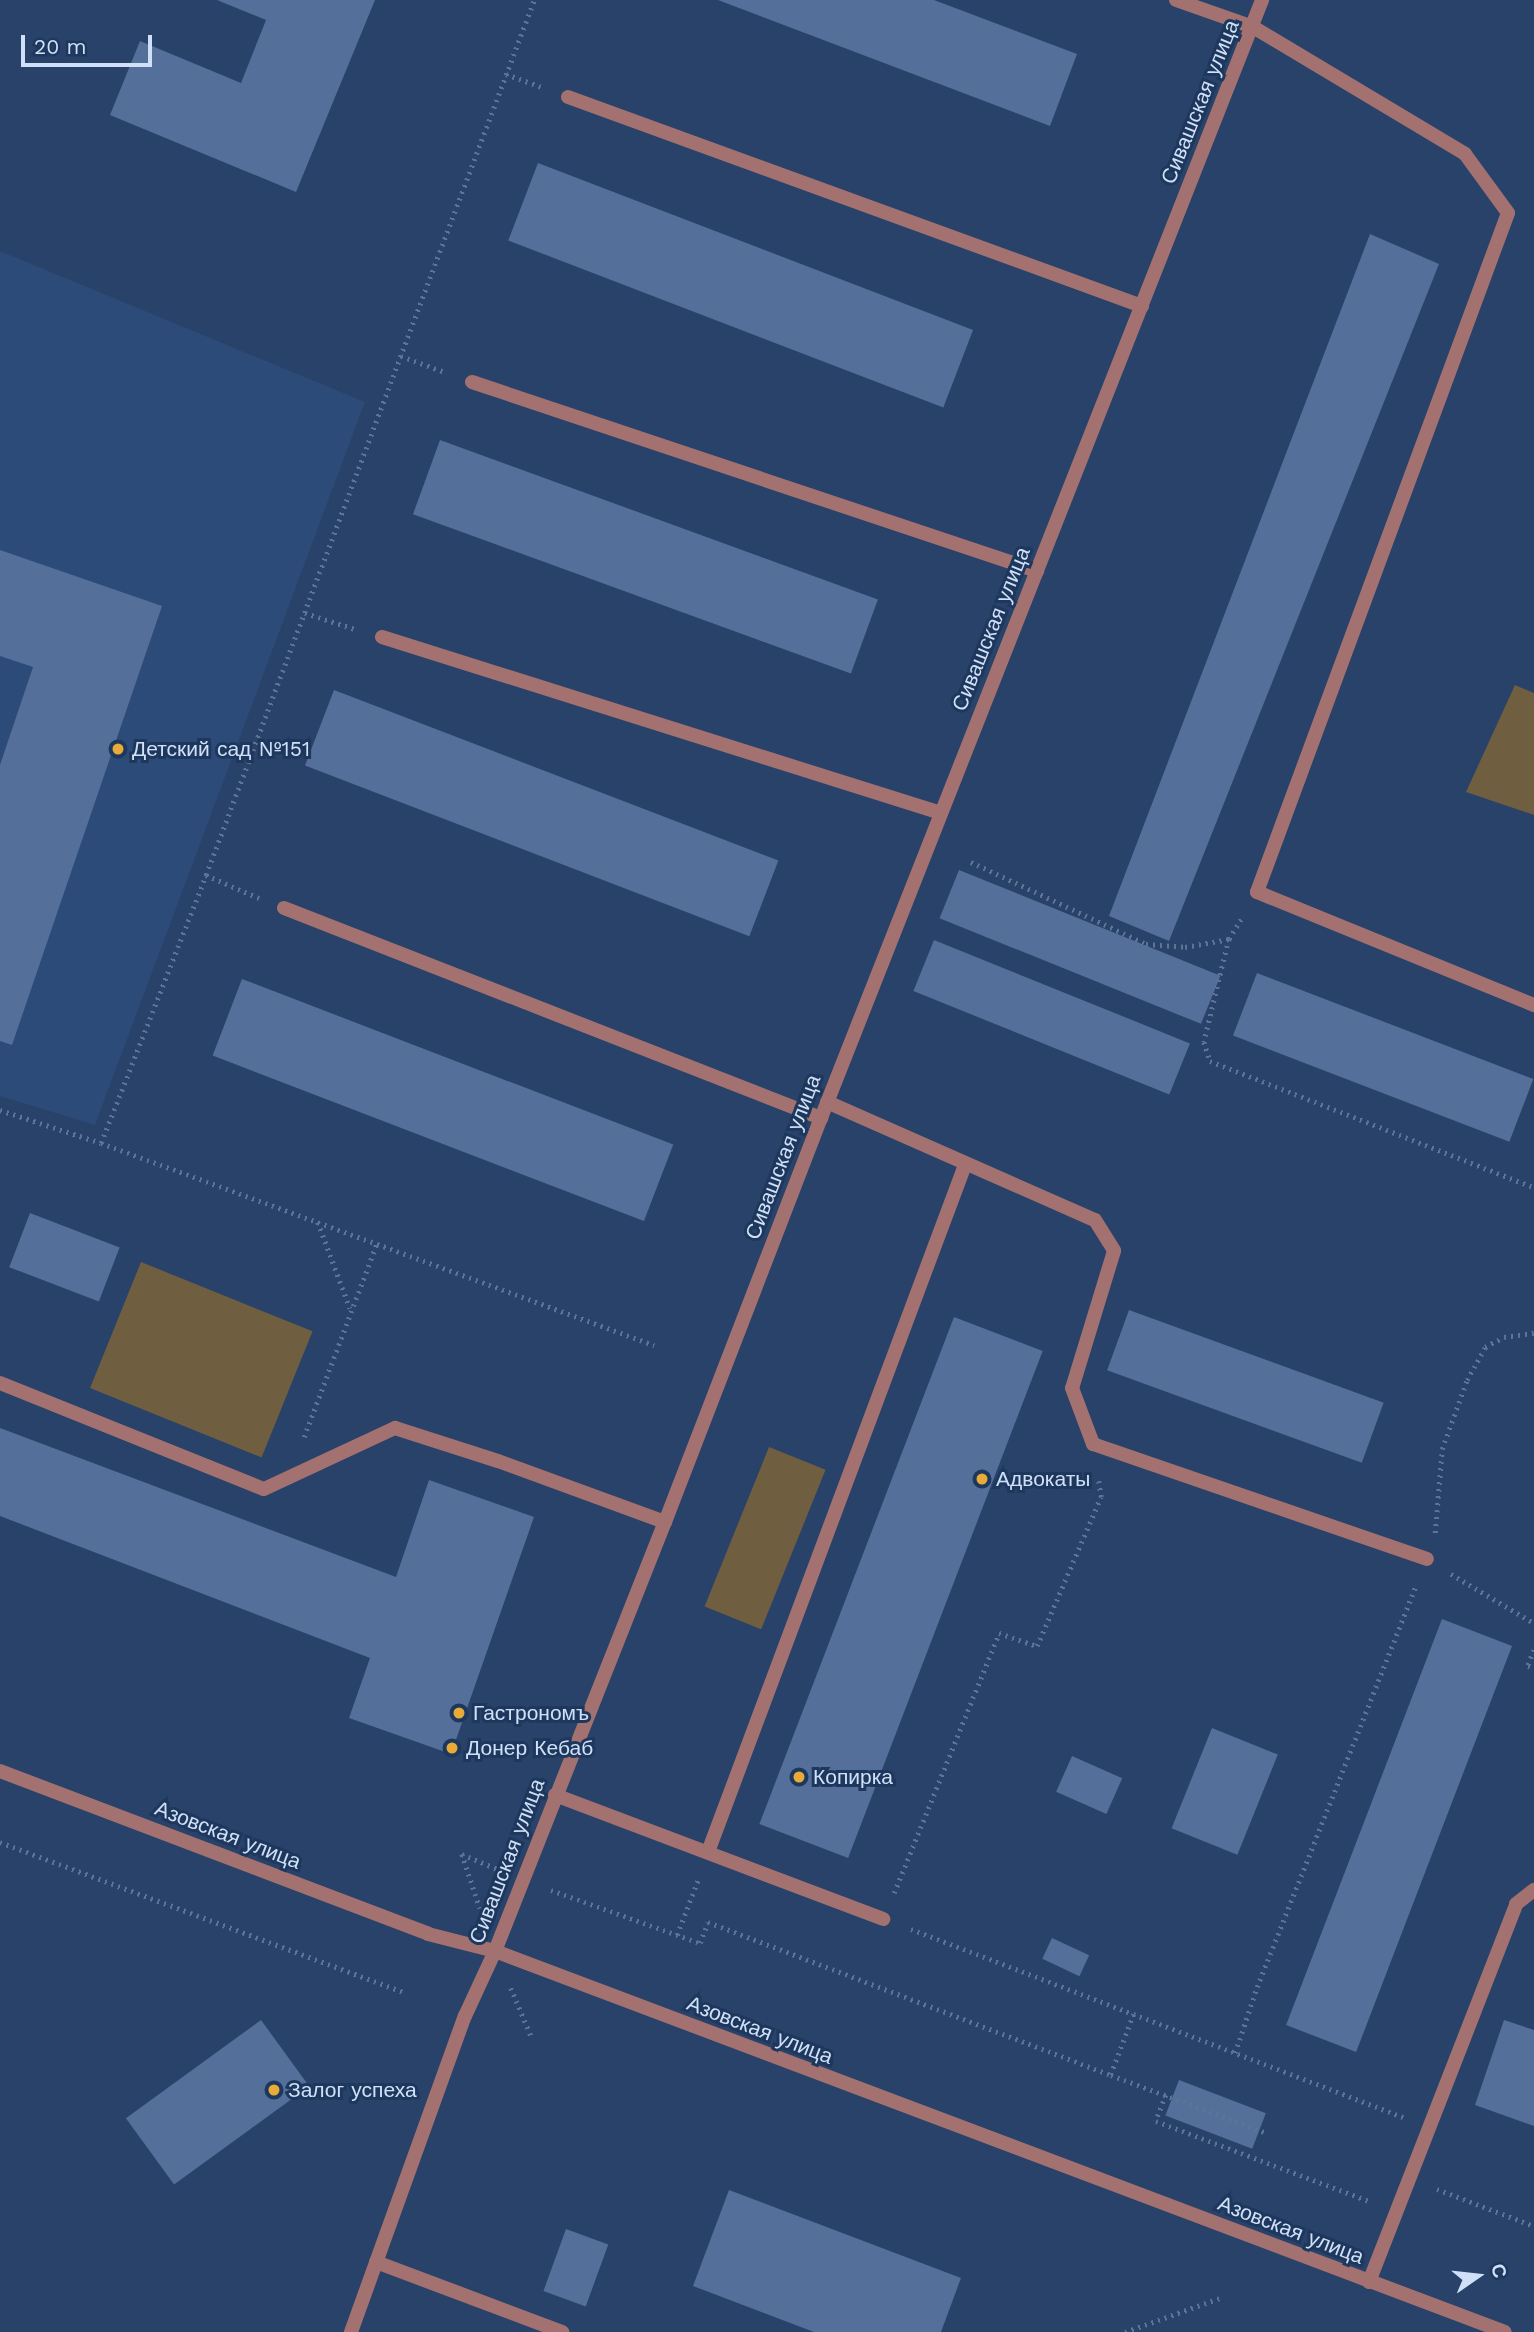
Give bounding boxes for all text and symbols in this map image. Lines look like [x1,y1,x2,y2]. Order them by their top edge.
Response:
street label: Сивашская улица [1156,16,1244,188]
scale bar [24,21,156,65]
text: 20 m [34,34,86,59]
street label: Сивашская улица [947,543,1035,715]
place label: Детский сад №151 [132,736,310,762]
marker: Детский сад №151 [110,741,126,757]
street label: Сивашская улица [740,1071,826,1243]
place label: Адвокаты [996,1466,1090,1492]
marker: Адвокаты [974,1471,990,1487]
place label: Гастрономъ [473,1700,589,1726]
marker: Гастрономъ [451,1705,467,1721]
place label: Донер Кебаб [466,1735,593,1761]
marker: Донер Кебаб [444,1740,460,1756]
place label: Копирка [813,1764,893,1790]
marker: Копирка [791,1769,807,1785]
street label: Сивашская улица [464,1775,550,1947]
street label: Азовская улица [152,1796,304,1874]
street label: Азовская улица [684,1991,836,2069]
place label: Залог успеха [288,2077,417,2103]
marker: Залог успеха [266,2082,282,2098]
street label: Азовская улица [1215,2191,1367,2269]
north arrow [1443,2241,1513,2311]
text: С [1486,2261,1512,2280]

